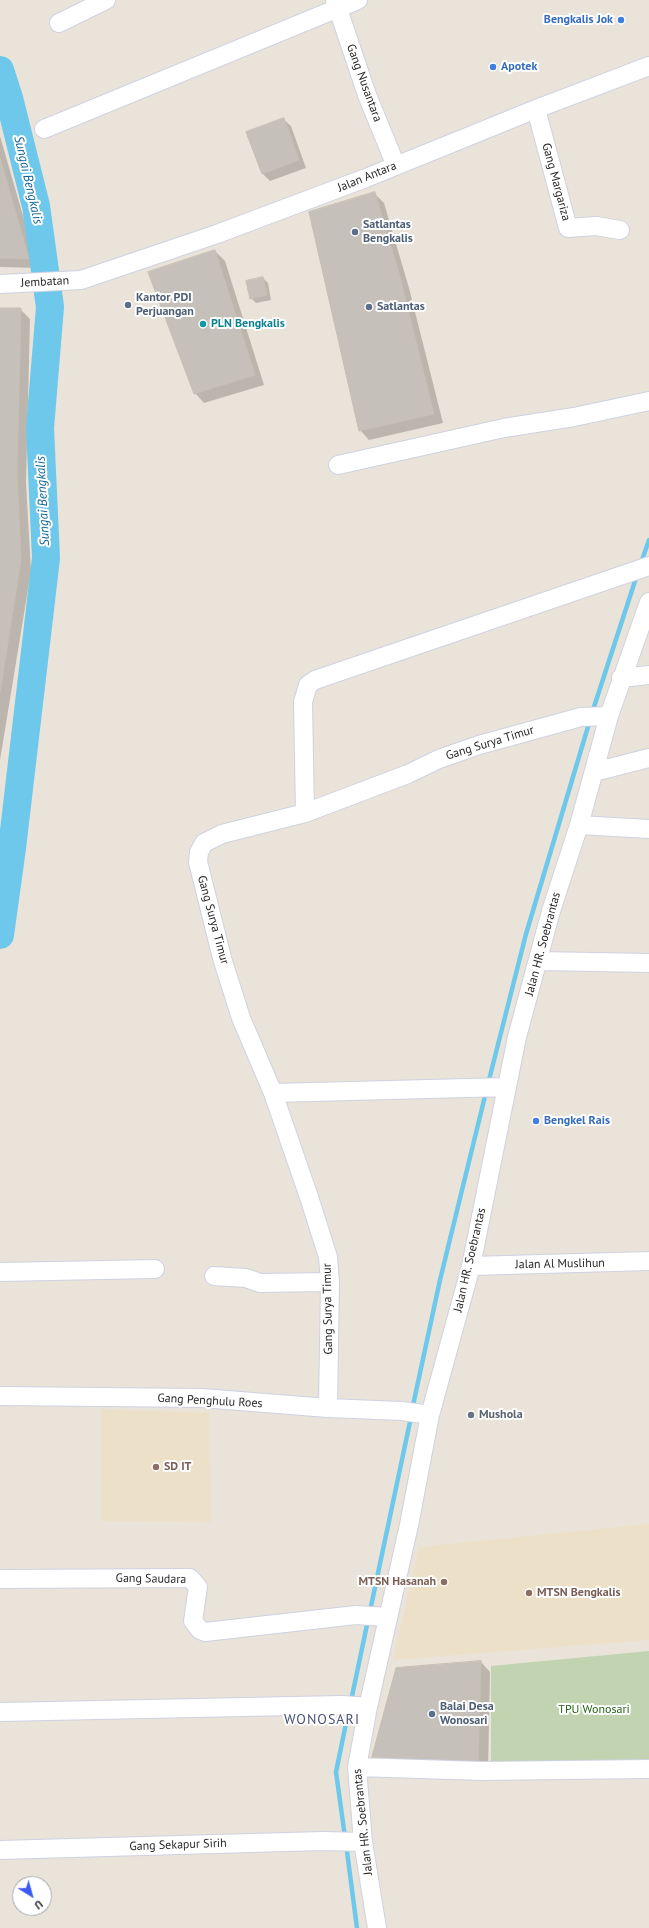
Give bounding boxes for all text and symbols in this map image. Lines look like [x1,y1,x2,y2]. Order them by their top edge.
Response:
place label: Bengkalis Jok [544,13,613,27]
marker: Bengkalis Jok [616,15,626,25]
street label: Gang Nusantara [343,42,385,124]
place label: Apotek [501,60,537,74]
marker: Apotek [488,62,498,72]
water label: Sungai Bengkalis [10,134,46,226]
street label: Gang Margariza [539,141,573,223]
street label: Jalan Antara [335,159,399,195]
place label: Satlantas Bengkalis [363,218,413,246]
marker: Satlantas Bengkalis [350,227,360,237]
street label: Jembatan [20,274,70,290]
place label: Kantor PDI Perjuangan [136,291,194,319]
marker: Kantor PDI Perjuangan [123,300,133,310]
place label: Satlantas [377,300,425,314]
marker: Satlantas [364,302,374,312]
place label: PLN Bengkalis [211,317,285,331]
marker: PLN Bengkalis [198,319,208,329]
water label: Sungai Bengkalis [33,456,53,546]
street label: Gang Surya Timur [444,723,536,763]
street label: Gang Surya Timur [194,874,232,966]
street label: Jalan HR. Soebrantas [522,891,564,997]
place label: Bengkel Rais [544,1114,610,1128]
marker: Bengkel Rais [531,1116,541,1126]
street label: Jalan HR. Soebrantas [451,1206,489,1314]
street label: Jalan Al Muslihun [515,1256,605,1272]
street label: Gang Surya Timur [320,1263,336,1355]
street label: Gang Penghulu Roes [157,1391,263,1411]
place label: Mushola [479,1408,523,1422]
marker: Mushola [466,1410,476,1420]
place label: SD IT [164,1460,191,1474]
marker: SD IT [151,1462,161,1472]
street label: Gang Saudara [116,1571,186,1587]
place label: MTSN Hasanah [358,1575,436,1589]
marker: MTSN Hasanah [439,1577,449,1587]
place label: MTSN Bengkalis [537,1586,621,1600]
marker: MTSN Bengkalis [524,1588,534,1598]
place label: Balai Desa Wonosari [440,1700,494,1728]
park label: TPU Wonosari [558,1703,630,1717]
marker: Balai Desa Wonosari [427,1709,437,1719]
district label: WONOSARI [284,1712,360,1728]
street label: Jalan HR. Soebrantas [350,1768,376,1876]
street label: Gang Sekapur Sirih [129,1836,227,1854]
north arrow [12,1876,52,1916]
text: U [32,1897,46,1912]

